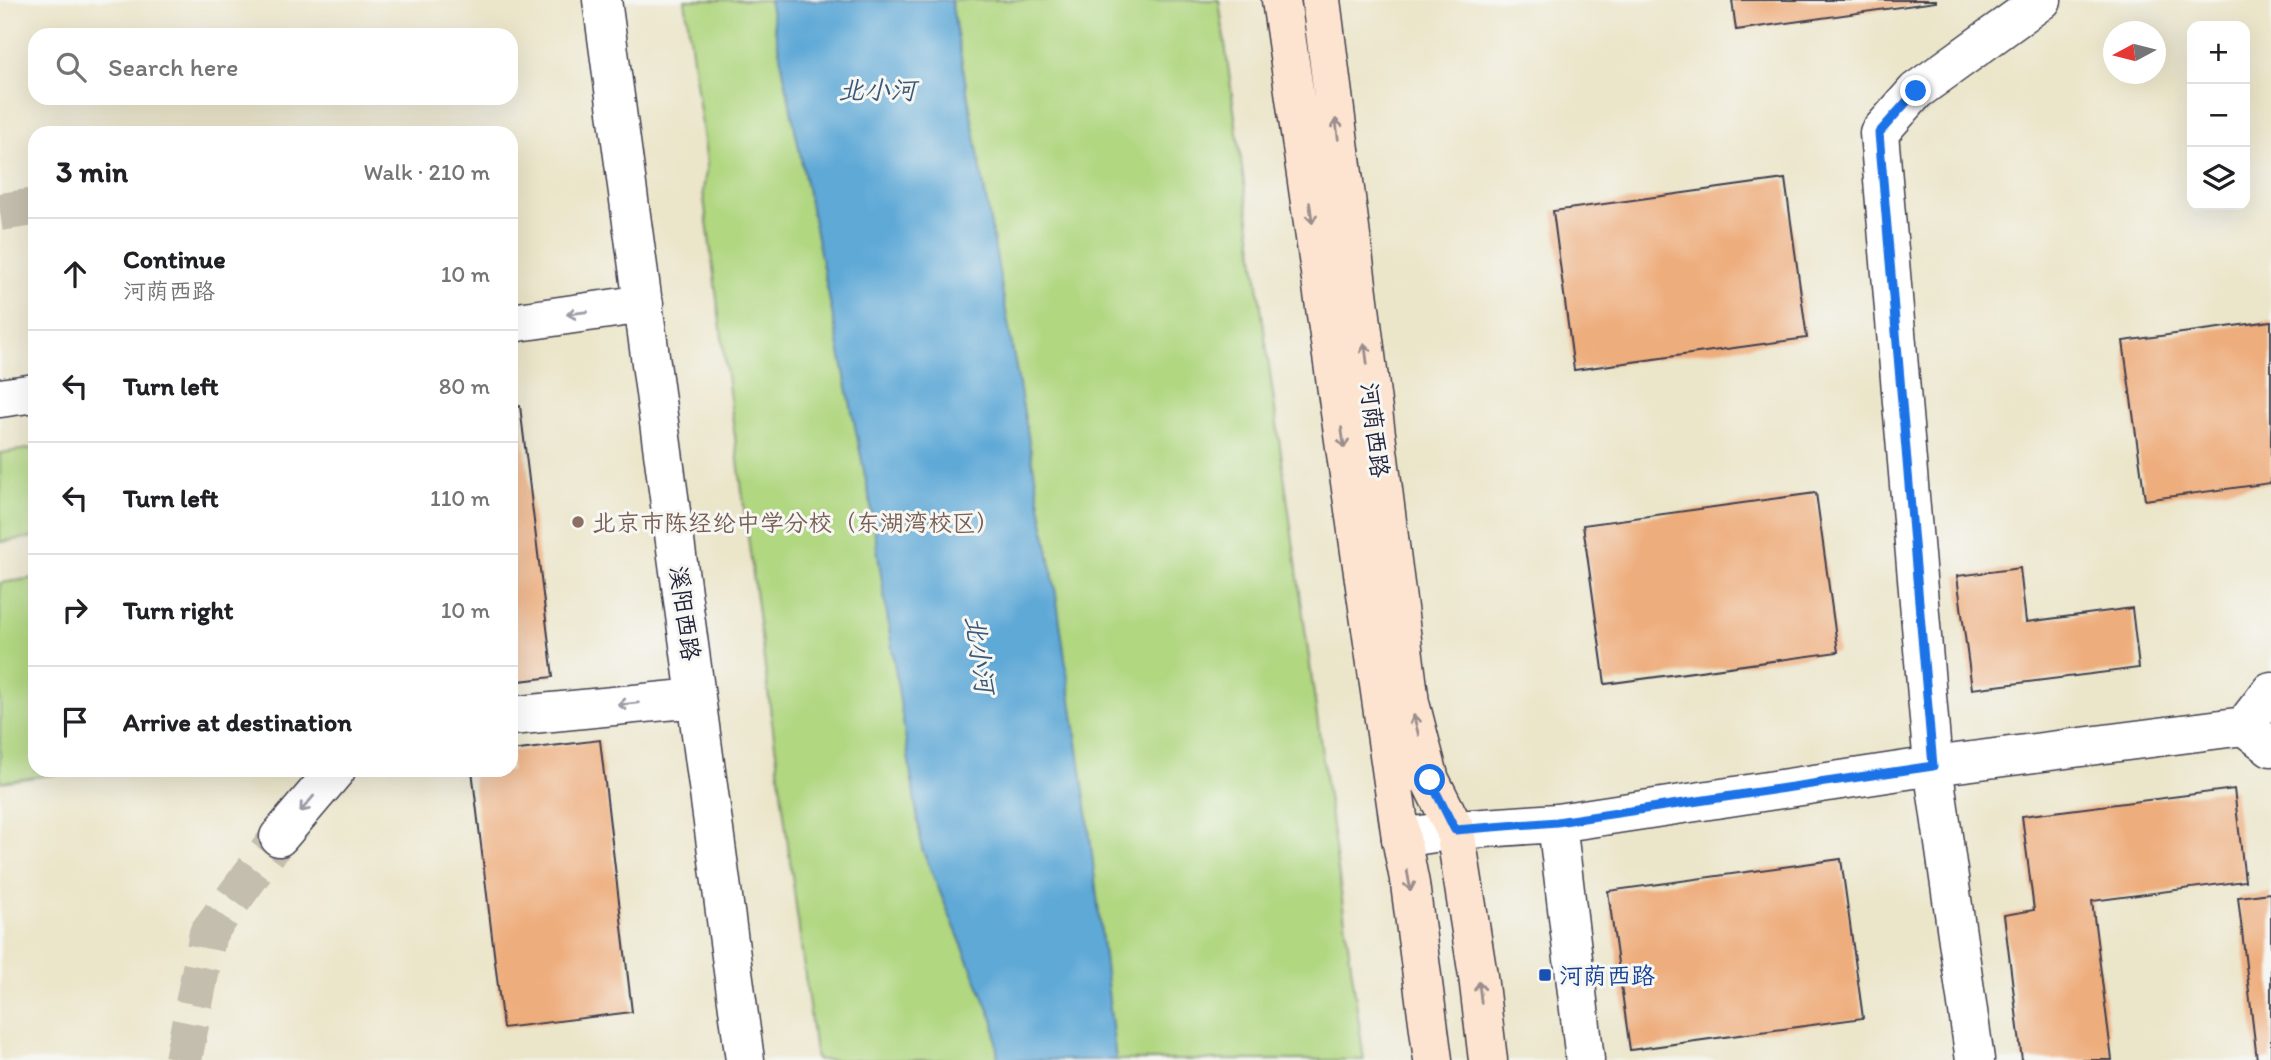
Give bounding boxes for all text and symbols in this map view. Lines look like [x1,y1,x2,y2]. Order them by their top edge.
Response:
north arrow [2103,21,2166,84]
map controls [2187,21,2250,210]
button: + [2187,21,2250,84]
search box [28,28,518,105]
icon: search [52,48,90,86]
text: Search here [108,51,238,83]
water label: 北小河 [838,74,920,106]
route end [1900,75,1931,106]
button: − [2187,84,2250,147]
one-way arrow [1330,118,1343,141]
button: layers [2187,147,2250,210]
text: 3 min [56,153,128,190]
text: Walk · 210 m [364,158,490,186]
one-way arrow [1305,201,1318,224]
text: Continue [123,243,226,275]
icon: ahead [56,255,94,293]
text: 10 m [441,260,490,288]
text: 河荫西路 [123,277,215,305]
one-way arrow [567,307,589,320]
one-way arrow [1359,344,1372,366]
icon: left [56,367,94,405]
text: Turn left [123,370,219,402]
text: 80 m [439,372,490,400]
street label: 河荫西路 [1355,381,1395,479]
one-way arrow [1337,426,1350,449]
icon: left [56,479,94,517]
text: Turn left [123,482,219,514]
text: 110 m [430,484,490,512]
place label: 北京市陈经纶中学分校（东湖湾校区） [592,508,1000,537]
marker: 北京市陈经纶中学分校（东湖湾校区） [570,514,586,530]
street label: 溪阳西路 [664,563,706,663]
icon: right [56,591,94,629]
text: Turn right [123,594,234,626]
text: 10 m [441,596,490,624]
water label: 北小河 [959,613,1002,699]
one-way arrow [617,698,640,711]
icon: arrive [56,703,94,741]
text: Arrive at destination [123,706,352,738]
one-way arrow [1409,715,1422,737]
route start [1414,764,1445,795]
one-way arrow [300,794,315,812]
one-way arrow [1403,869,1416,892]
place label: 河荫西路 [1559,961,1655,990]
marker: 河荫西路 [1537,967,1553,983]
one-way arrow [1473,981,1486,1004]

